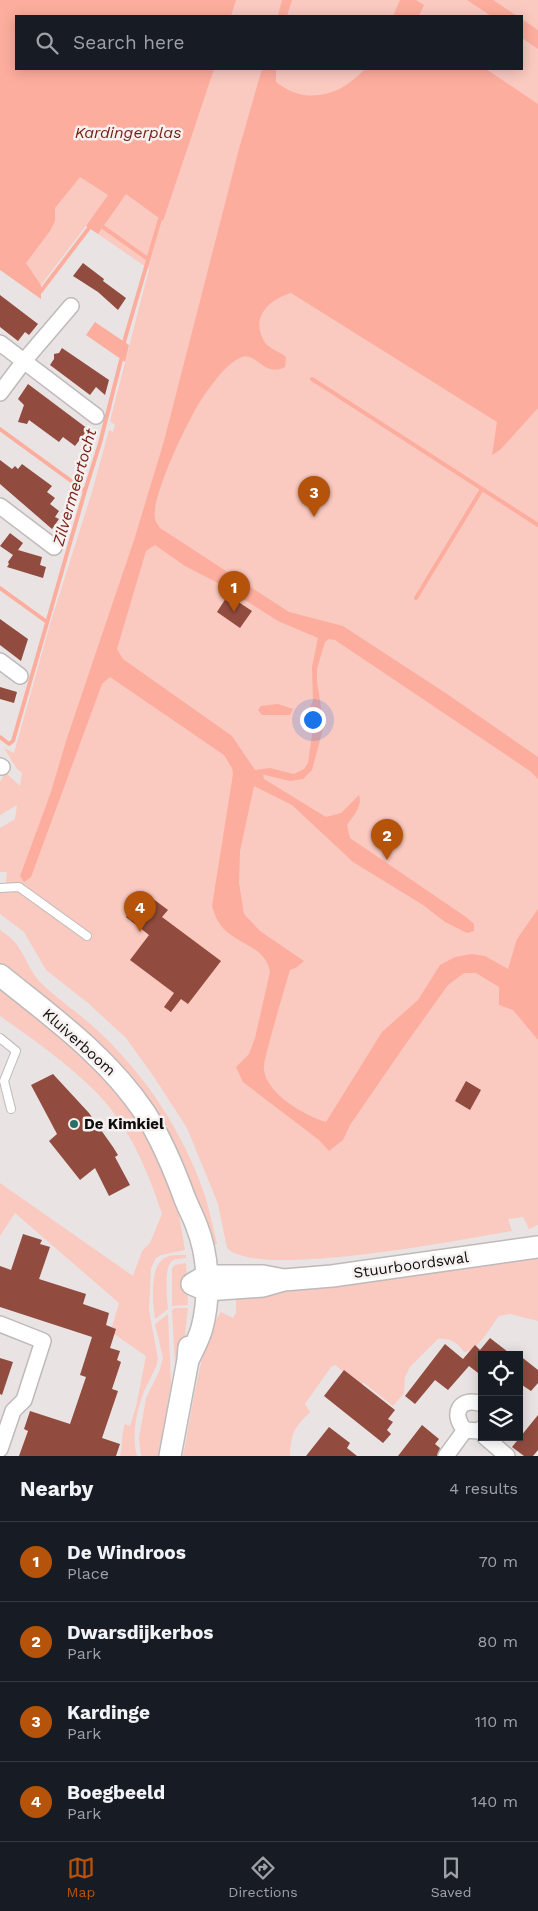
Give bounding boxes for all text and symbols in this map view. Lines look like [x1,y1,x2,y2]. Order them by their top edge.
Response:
search box [15,15,523,70]
icon: search [33,29,61,57]
text: Search here [73,31,184,54]
water label: Kardingerplas [75,123,181,142]
water label: Zilvermeertocht [48,426,100,549]
pin: 3 [298,476,330,517]
pin: 1 [218,571,250,612]
your location [300,707,326,733]
pin: 2 [371,819,403,860]
pin: 4 [124,891,156,932]
street label: Kluiverboom [39,1005,119,1079]
place label: De Kimkiel [84,1115,164,1133]
marker: De Kimkiel [68,1118,80,1130]
street label: Stuurboordswal [352,1248,470,1282]
map controls [478,1351,523,1441]
button: locate [478,1351,523,1396]
button: layers [478,1396,523,1441]
text: Nearby [20,1476,93,1501]
text: 4 results [449,1479,518,1498]
text: De Windroos [67,1541,186,1564]
text: 1 [33,1552,39,1571]
text: 70 m [479,1552,518,1571]
text: Place [67,1564,109,1583]
text: Dwarsdijkerbos [67,1621,214,1644]
text: 2 [31,1632,41,1651]
text: 80 m [477,1632,518,1651]
text: Park [67,1644,101,1663]
text: Kardinge [67,1701,150,1724]
text: 3 [31,1712,41,1731]
text: 110 m [475,1712,518,1731]
text: Park [67,1724,101,1743]
text: Boegbeeld [67,1781,165,1804]
text: 4 [31,1792,41,1811]
text: 140 m [471,1792,518,1811]
text: Park [67,1804,101,1823]
tab: Map [67,1854,95,1900]
tab: Directions [228,1854,298,1900]
tab: Saved [431,1854,471,1900]

